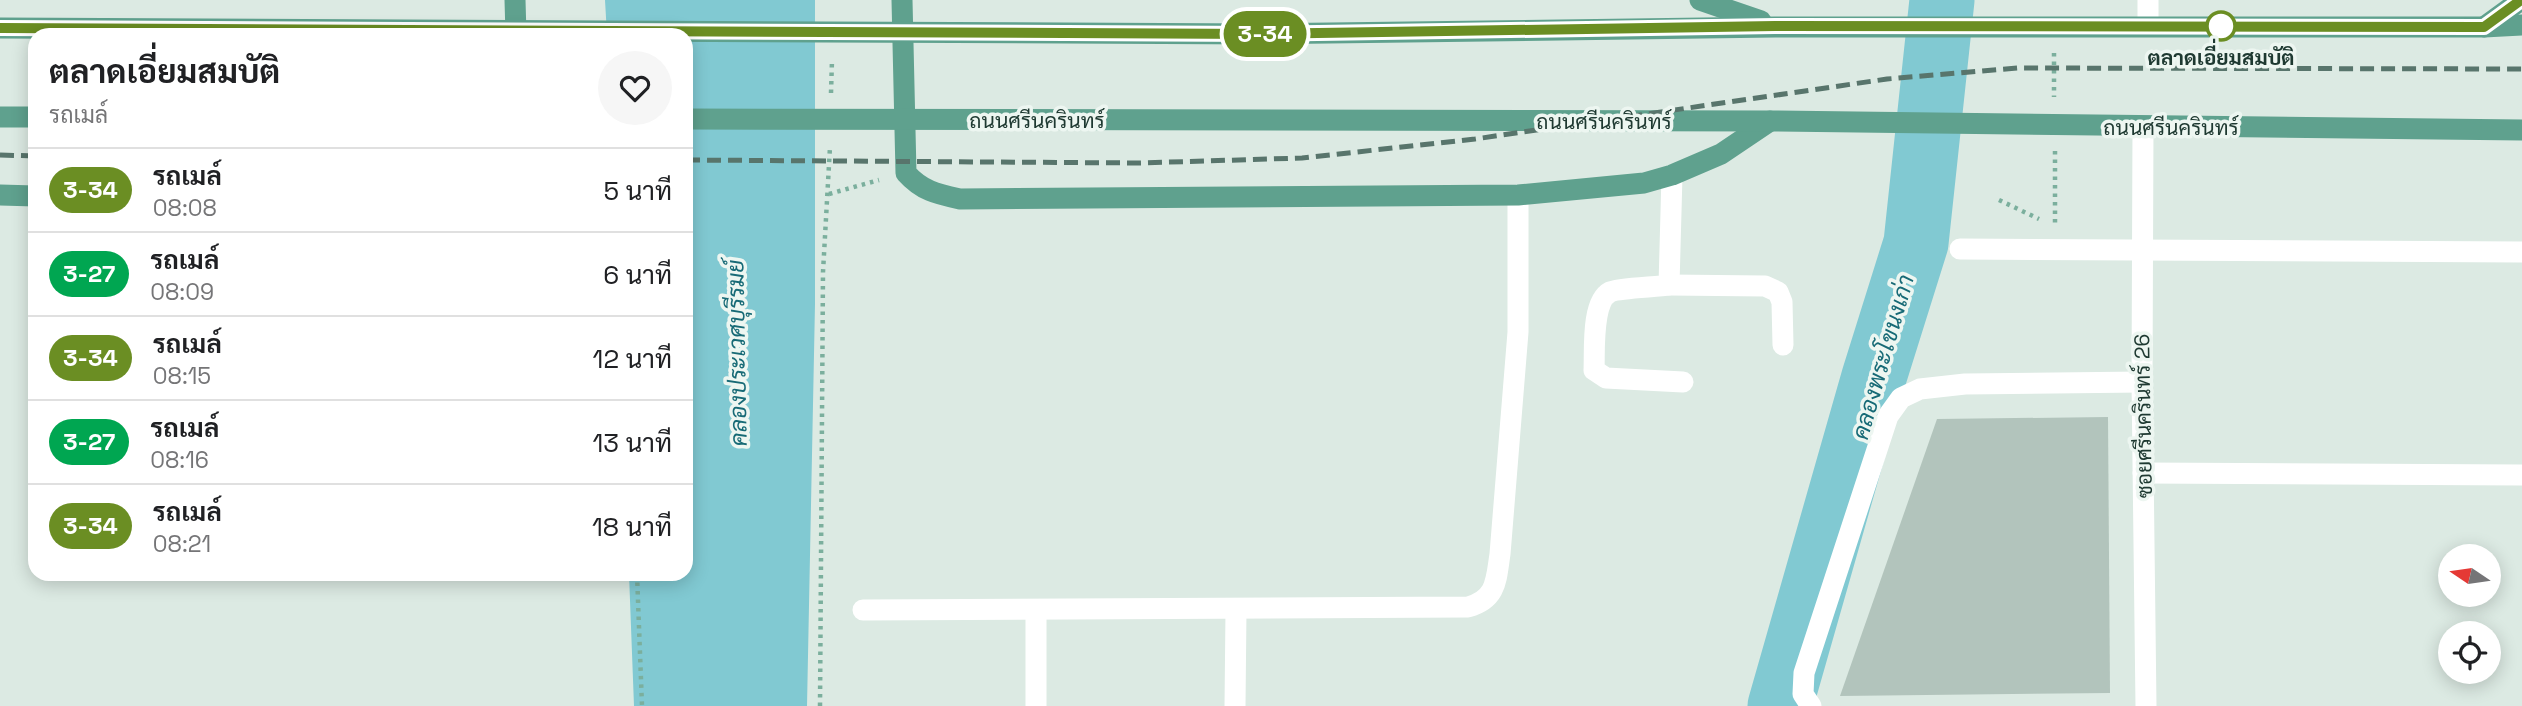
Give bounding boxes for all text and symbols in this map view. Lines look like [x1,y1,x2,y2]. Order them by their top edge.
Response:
line badge: 3-34 [1216,11,1314,57]
marker: ตลาดเอี่ยมสมบัติ [2206,11,2236,41]
text: 3-34 [1238,18,1292,49]
place label: ตลาดเอี่ยมสมบัติ [2147,38,2295,71]
text: ตลาดเอี่ยมสมบัติ [49,51,280,93]
button: heart [598,51,672,125]
text: รถเมล์ [49,100,108,130]
street label: ถนนศรีนครินทร์ [969,107,1105,134]
street label: ถนนศรีนครินทร์ [1536,108,1672,135]
street label: ถนนศรีนครินทร์ [2103,114,2239,141]
text: รถเมล์ [153,159,222,193]
text: 3-34 [63,174,118,205]
text: 5 นาที [603,174,672,208]
text: 08:08 [153,193,217,223]
text: รถเมล์ [150,243,219,277]
water label: คลองประเวศบุรีรมย์ [719,256,755,447]
text: 3-27 [63,258,115,289]
text: 6 นาที [603,258,672,292]
water label: คลองพระโขนงเก่า [1844,271,1921,443]
text: 08:09 [150,277,214,307]
text: รถเมล์ [153,327,222,361]
street label: ซอยศรีนครินทร์ 26 [2128,334,2158,498]
text: 3-34 [63,342,118,373]
text: 12 นาที [593,342,672,376]
text: 08:15 [153,361,211,391]
text: รถเมล์ [150,411,219,445]
text: 3-27 [63,426,115,457]
text: 13 นาที [592,426,672,460]
text: 08:16 [150,445,209,475]
text: รถเมล์ [153,495,222,529]
text: 3-34 [63,510,118,541]
text: 18 นาที [592,510,672,544]
text: 08:21 [153,529,211,559]
north arrow [2438,544,2501,607]
map controls [2438,544,2501,684]
button: locate [2438,621,2501,684]

